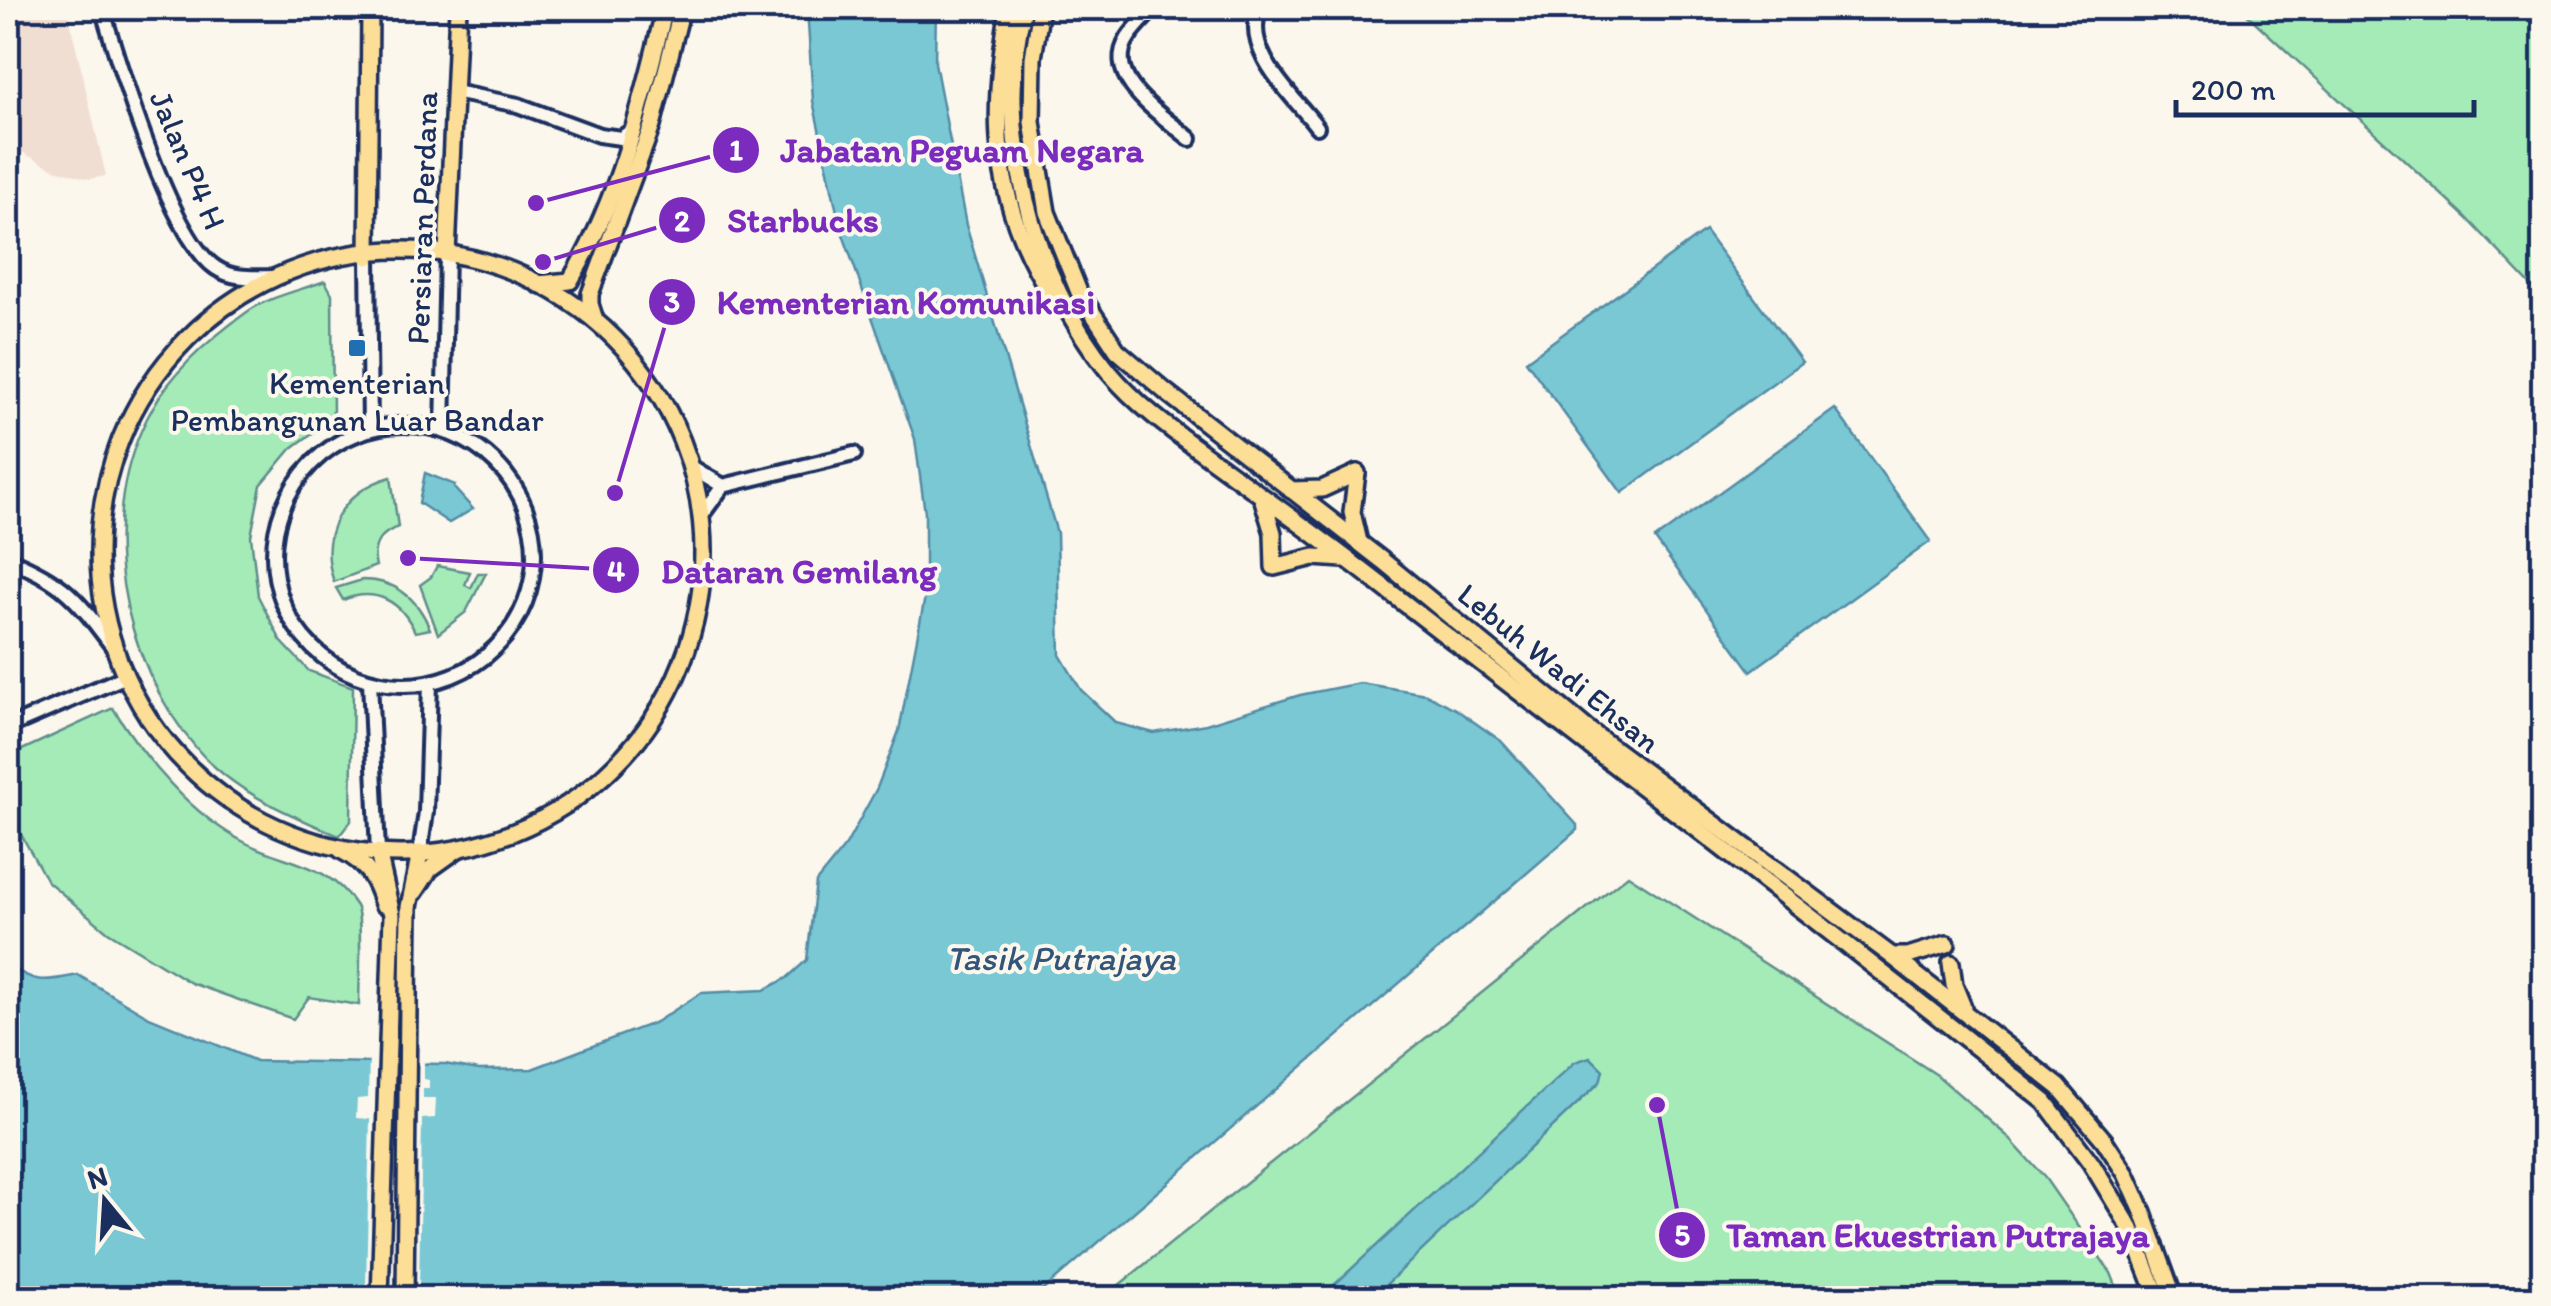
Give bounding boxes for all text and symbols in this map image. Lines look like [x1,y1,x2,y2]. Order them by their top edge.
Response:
scale bar [2176,55,2474,117]
text: 200 m [2191,71,2276,108]
street label: Jalan P4 H [142,85,234,235]
street label: Persiaran Perdana [399,90,445,345]
callout: Jabatan Peguam Negara [711,117,1163,182]
text: Jabatan Peguam Negara [779,129,1145,171]
text: 1 [729,131,743,168]
callout: Starbucks [657,188,899,253]
text: Starbucks [727,199,879,241]
text: 2 [674,202,690,239]
callout: Kementerian Komunikasi [647,269,1114,334]
text: Kementerian Komunikasi [717,281,1095,323]
text: 3 [664,283,680,320]
marker: Kementerian Pembangunan Luar Bandar [346,337,368,359]
place label: Kementerian Pembangunan Luar Bandar [170,364,544,439]
callout: Dataran Gemilang [591,538,957,603]
text: Dataran Gemilang [661,550,938,592]
text: 4 [607,552,625,589]
street label: Lebuh Wadi Ehsan [1450,575,1668,761]
water label: Tasik Putrajaya [946,937,1177,979]
north arrow [55,1151,155,1251]
text: N [83,1158,112,1196]
callout: Taman Ekuestrian Putrajaya [1657,1202,2169,1267]
text: Taman Ekuestrian Putrajaya [1725,1214,2151,1256]
text: 5 [1674,1216,1690,1253]

